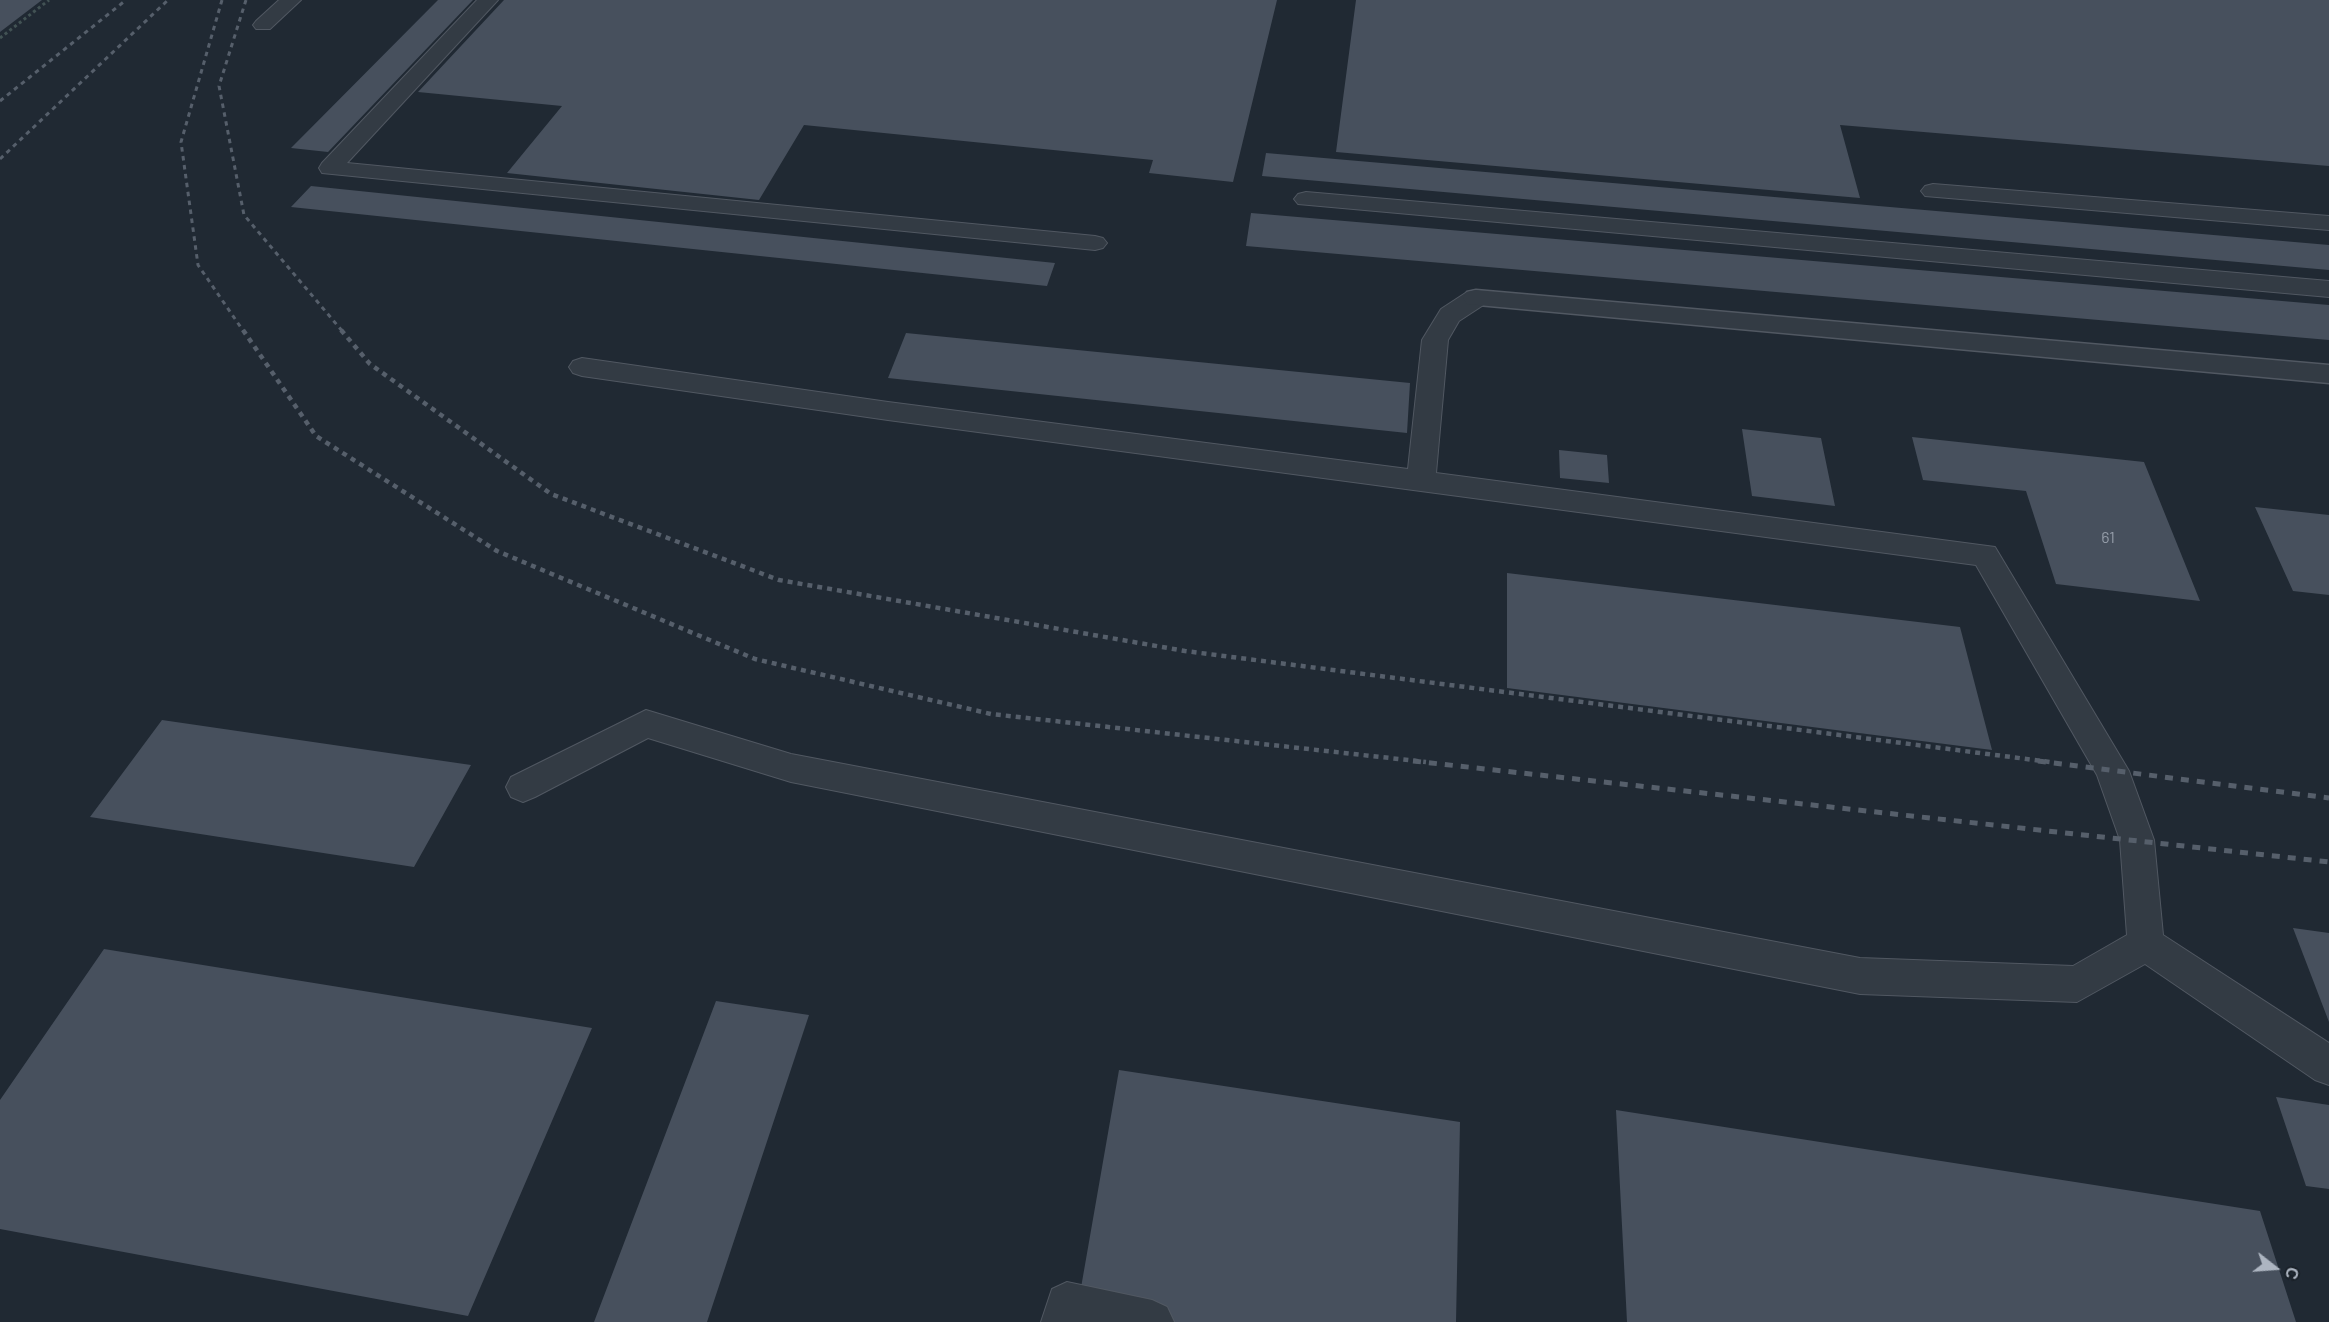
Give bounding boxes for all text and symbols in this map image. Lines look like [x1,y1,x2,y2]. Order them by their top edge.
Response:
house number: 61 [2101,528,2115,548]
north arrow [2245,1238,2305,1298]
text: С [2282,1265,2303,1282]

